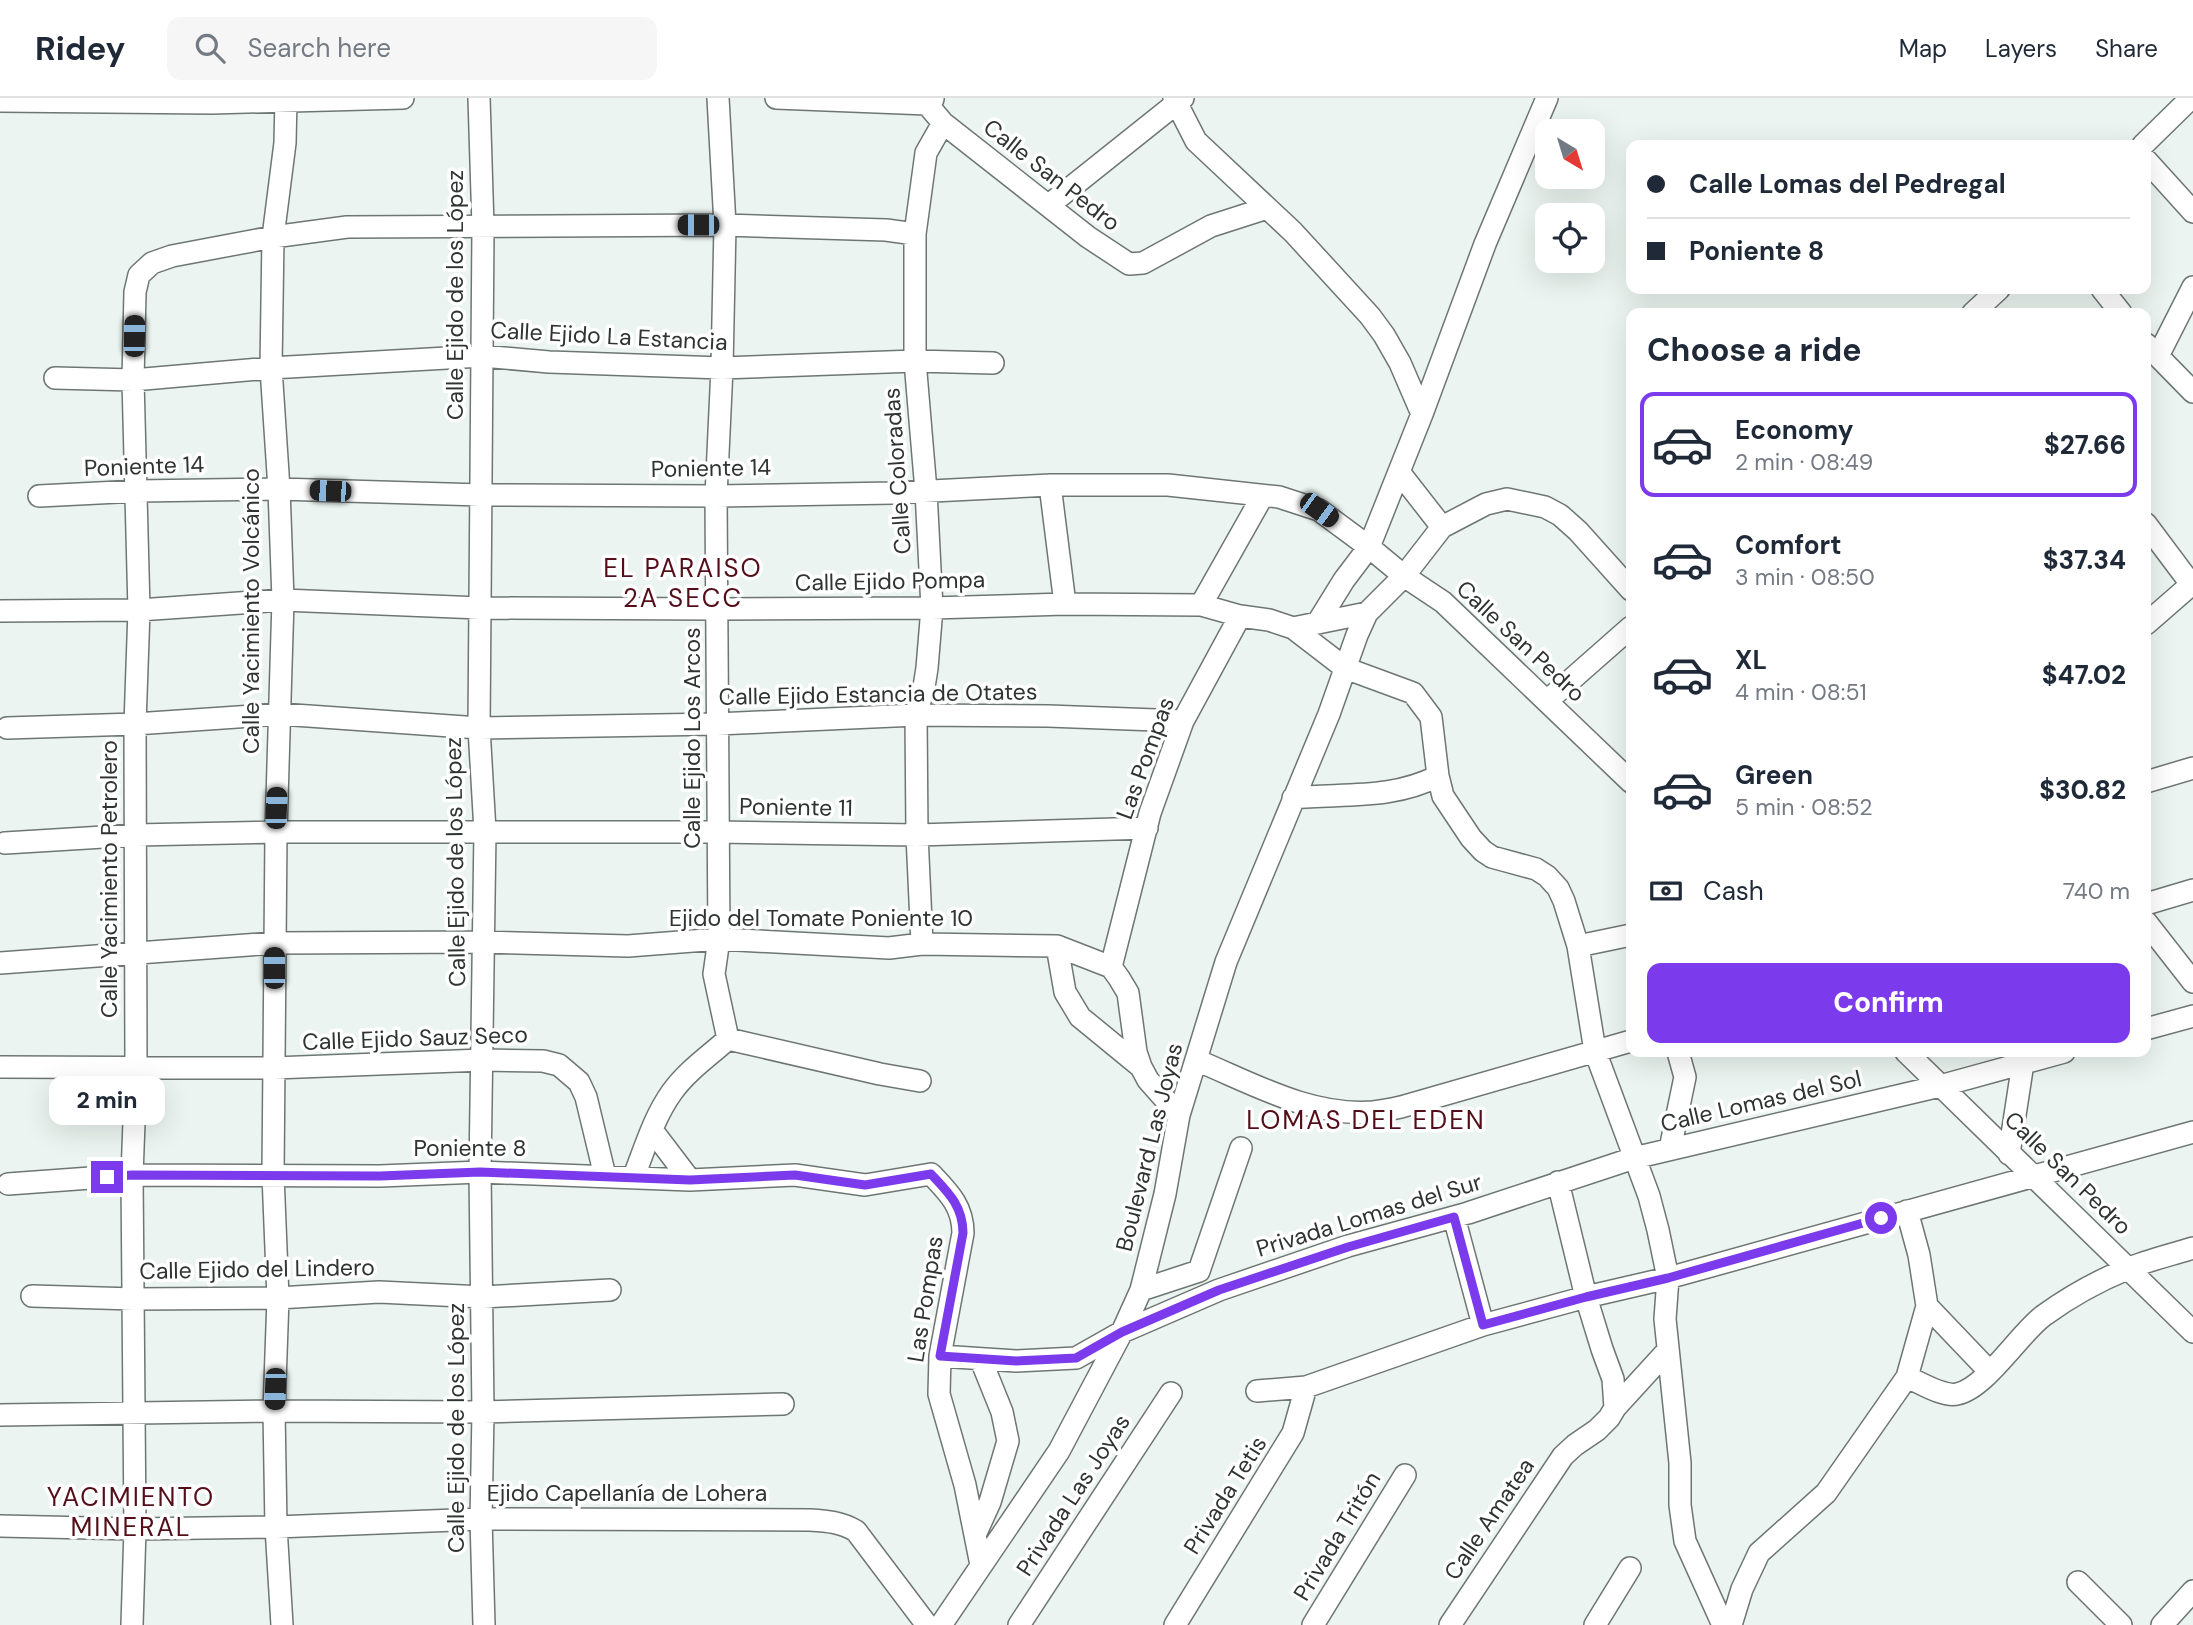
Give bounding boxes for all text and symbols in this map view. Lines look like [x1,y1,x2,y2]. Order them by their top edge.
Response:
search box [167,17,657,80]
text: Ridey [35,27,125,70]
icon: search [191,29,229,67]
text: Search here [247,31,391,65]
text: Map [1899,33,1947,64]
text: Layers [1985,33,2057,64]
text: Share [2095,33,2158,64]
street label: Calle San Pedro [978,112,1126,238]
north arrow [1535,119,1605,189]
map controls [1535,119,1605,273]
text: Calle Lomas del Pedregal [1689,167,2006,201]
street label: Calle Ejido de los López [440,170,470,420]
button: locate [1535,203,1605,273]
car [678,215,720,236]
text: Poniente 8 [1689,234,1824,268]
car [124,315,145,357]
street label: Calle Ejido La Estancia [490,315,728,357]
text: Choose a ride [1647,329,1862,371]
street label: Calle Coloradas [876,387,918,555]
icon: car [1651,413,1714,476]
text: Economy [1735,413,1853,447]
text: $27.66 [2044,428,2126,462]
text: 2 min · 08:49 [1735,447,1873,477]
street label: Poniente 14 [83,449,205,483]
street label: Poniente 14 [651,452,771,484]
street label: Calle Yacimiento Volcánico [236,468,266,754]
car [309,480,352,502]
car [1296,489,1343,531]
icon: car [1651,528,1714,591]
text: Comfort [1735,528,1841,562]
text: $37.34 [2043,543,2126,577]
district label: EL PARAISO 2A SECC [603,551,763,615]
text: 3 min · 08:50 [1735,562,1875,592]
street label: Calle Ejido Pompa [795,564,985,598]
street label: Calle San Pedro [1450,574,1592,708]
street label: Calle Ejido Los Arcos [677,627,707,849]
icon: car [1651,643,1714,706]
text: XL [1735,643,1767,677]
text: $47.02 [2042,658,2126,692]
street label: Calle Ejido Estancia de Otates [718,676,1038,712]
text: 4 min · 08:51 [1735,677,1867,707]
street label: Las Pompas [1109,693,1181,823]
street label: Calle Ejido de los López [438,737,472,987]
street label: Calle Yacimiento Petrolero [94,740,124,1018]
icon: car [1651,758,1714,821]
text: Green [1735,758,1813,792]
text: $30.82 [2039,773,2126,807]
car [265,787,288,829]
street label: Poniente 11 [739,791,853,823]
text: 5 min · 08:52 [1735,792,1872,822]
icon: cash [1647,872,1685,910]
text: Cash [1703,874,1764,908]
text: 740 m [2063,876,2130,906]
street label: Ejido del Tomate Poniente 10 [669,903,973,933]
car [264,947,285,989]
button: Confirm [1647,963,2130,1043]
street label: Calle Ejido Sauz Seco [302,1019,528,1057]
street label: Boulevard Las Joyas [1109,1040,1189,1254]
street label: Calle Lomas del Sol [1658,1063,1864,1139]
callout: 2 min [49,1076,165,1124]
text: 2 min [76,1085,138,1115]
district label: LOMAS DEL EDEN [1246,1103,1486,1137]
street label: Calle San Pedro [1998,1105,2138,1241]
street label: Poniente 8 [413,1133,527,1163]
route end [91,1161,123,1193]
street label: Privada Lomas del Sur [1253,1166,1485,1264]
route start [1865,1202,1897,1234]
street label: Las Pompas [900,1234,950,1364]
street label: Calle Ejido del Lindero [139,1252,375,1286]
street label: Calle Ejido de los López [441,1303,471,1553]
car [264,1368,287,1410]
street label: Privada Las Joyas [1009,1408,1137,1582]
street label: Privada Tetis [1177,1430,1273,1560]
street label: Calle Amatea [1437,1452,1541,1586]
street label: Privada Tritón [1287,1466,1387,1606]
street label: Ejido Capellanía de Lohera [487,1478,767,1508]
district label: YACIMIENTO MINERAL [47,1480,215,1544]

